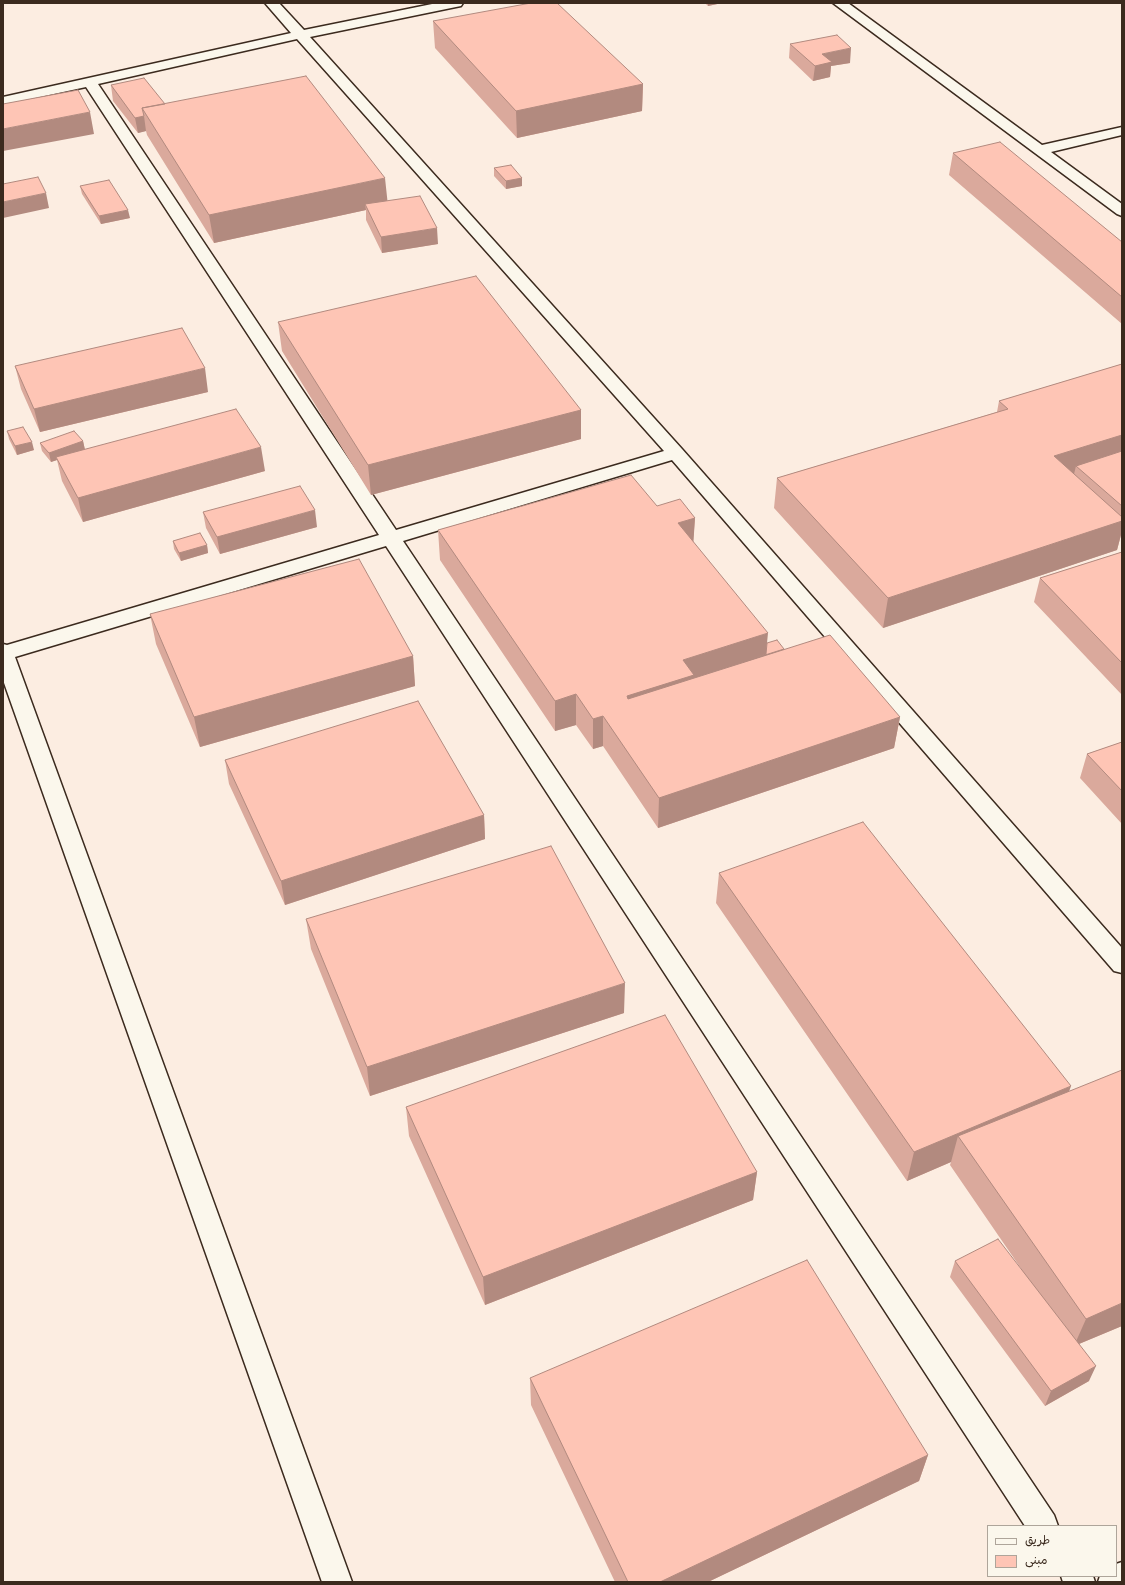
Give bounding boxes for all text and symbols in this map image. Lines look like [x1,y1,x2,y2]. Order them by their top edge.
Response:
legend [987,1525,1117,1577]
text: طريق [1025,1532,1050,1550]
text: مبنى [1025,1552,1048,1570]

